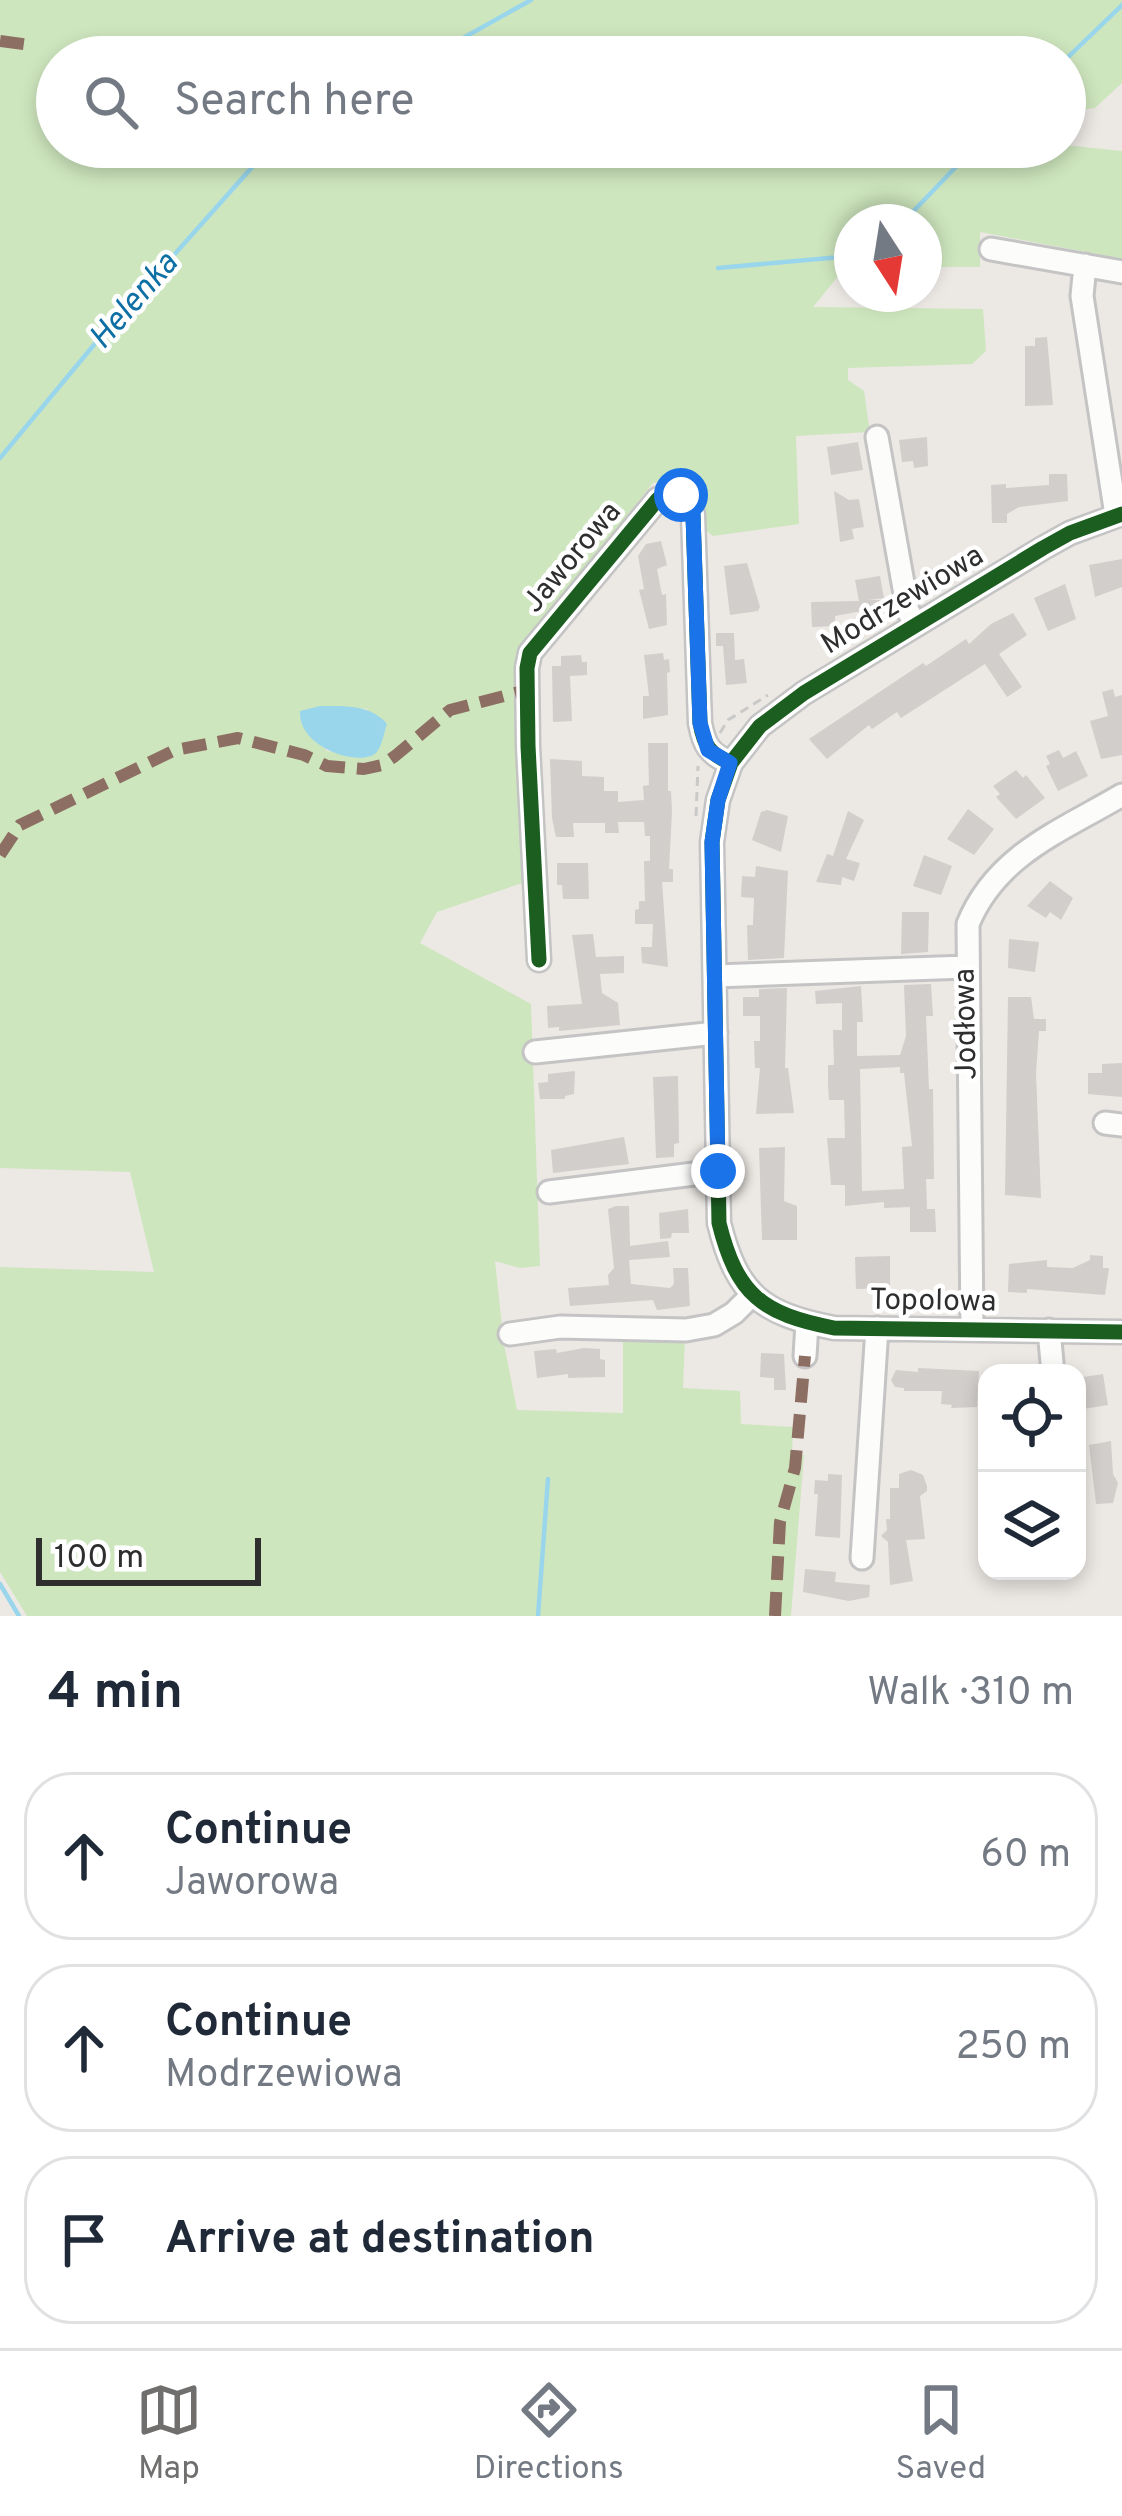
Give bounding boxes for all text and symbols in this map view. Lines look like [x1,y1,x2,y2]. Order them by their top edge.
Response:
search box [36,36,1086,168]
icon: search [78,69,144,135]
text: Search here [174,74,414,131]
north arrow [834,204,942,312]
water label: Helenka [81,245,189,359]
route start [654,468,708,522]
street label: Jaworowa [516,495,630,621]
street label: Modrzewiowa [815,538,991,664]
street label: Jodłowa [948,968,986,1080]
route end [691,1144,745,1198]
street label: Topolowa [869,1282,997,1322]
map controls [978,1364,1086,1580]
button: locate [978,1364,1086,1472]
button: layers [978,1472,1086,1580]
scale bar [36,1532,261,1585]
text: 100 m [54,1538,144,1580]
text: 4 min [48,1662,183,1727]
text: Walk · 310 m [867,1670,1074,1719]
text: Continue [165,1803,352,1860]
icon: ahead [51,1823,117,1889]
text: 60 m [980,1832,1071,1881]
text: Jaworowa [165,1860,339,1909]
text: Continue [165,1995,352,2052]
icon: ahead [51,2015,117,2081]
text: 250 m [956,2024,1071,2073]
text: Modrzewiowa [165,2052,403,2101]
icon: arrive [51,2207,117,2273]
text: Arrive at destination [165,2212,595,2269]
tab: Map [136,2377,202,2491]
tab: Directions [474,2377,624,2491]
tab: Saved [895,2377,986,2491]

